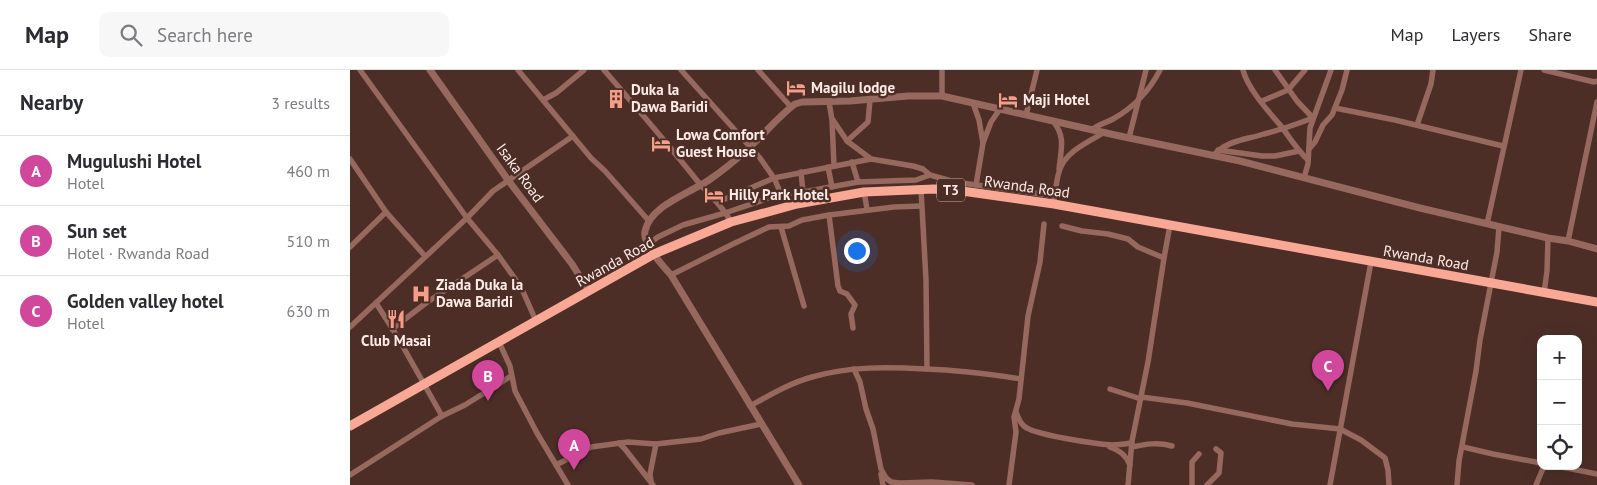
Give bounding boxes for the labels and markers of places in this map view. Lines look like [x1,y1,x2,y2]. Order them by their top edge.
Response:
hotel icon: Magilu lodge [785,77,807,99]
place label: Magilu lodge [811,78,895,97]
place label: Duka la Dawa Baridi [631,80,708,116]
building icon: Duka la Dawa Baridi [605,88,627,110]
hotel icon: Maji Hotel [997,89,1019,111]
place label: Maji Hotel [1023,90,1090,109]
place label: Lowa Comfort Guest House [676,125,765,161]
hotel icon: Lowa Comfort Guest House [650,133,672,155]
hotel icon: Hilly Park Hotel [703,184,725,206]
place label: Hilly Park Hotel [729,185,829,204]
place label: Ziada Duka la Dawa Baridi [436,275,523,311]
hospital icon: Ziada Duka la Dawa Baridi [410,283,432,305]
restaurant icon: Club Masai [385,308,407,330]
place label: Club Masai [361,331,431,350]
pin: C [1312,350,1344,391]
pin: B [472,360,504,401]
pin: A [558,429,590,470]

